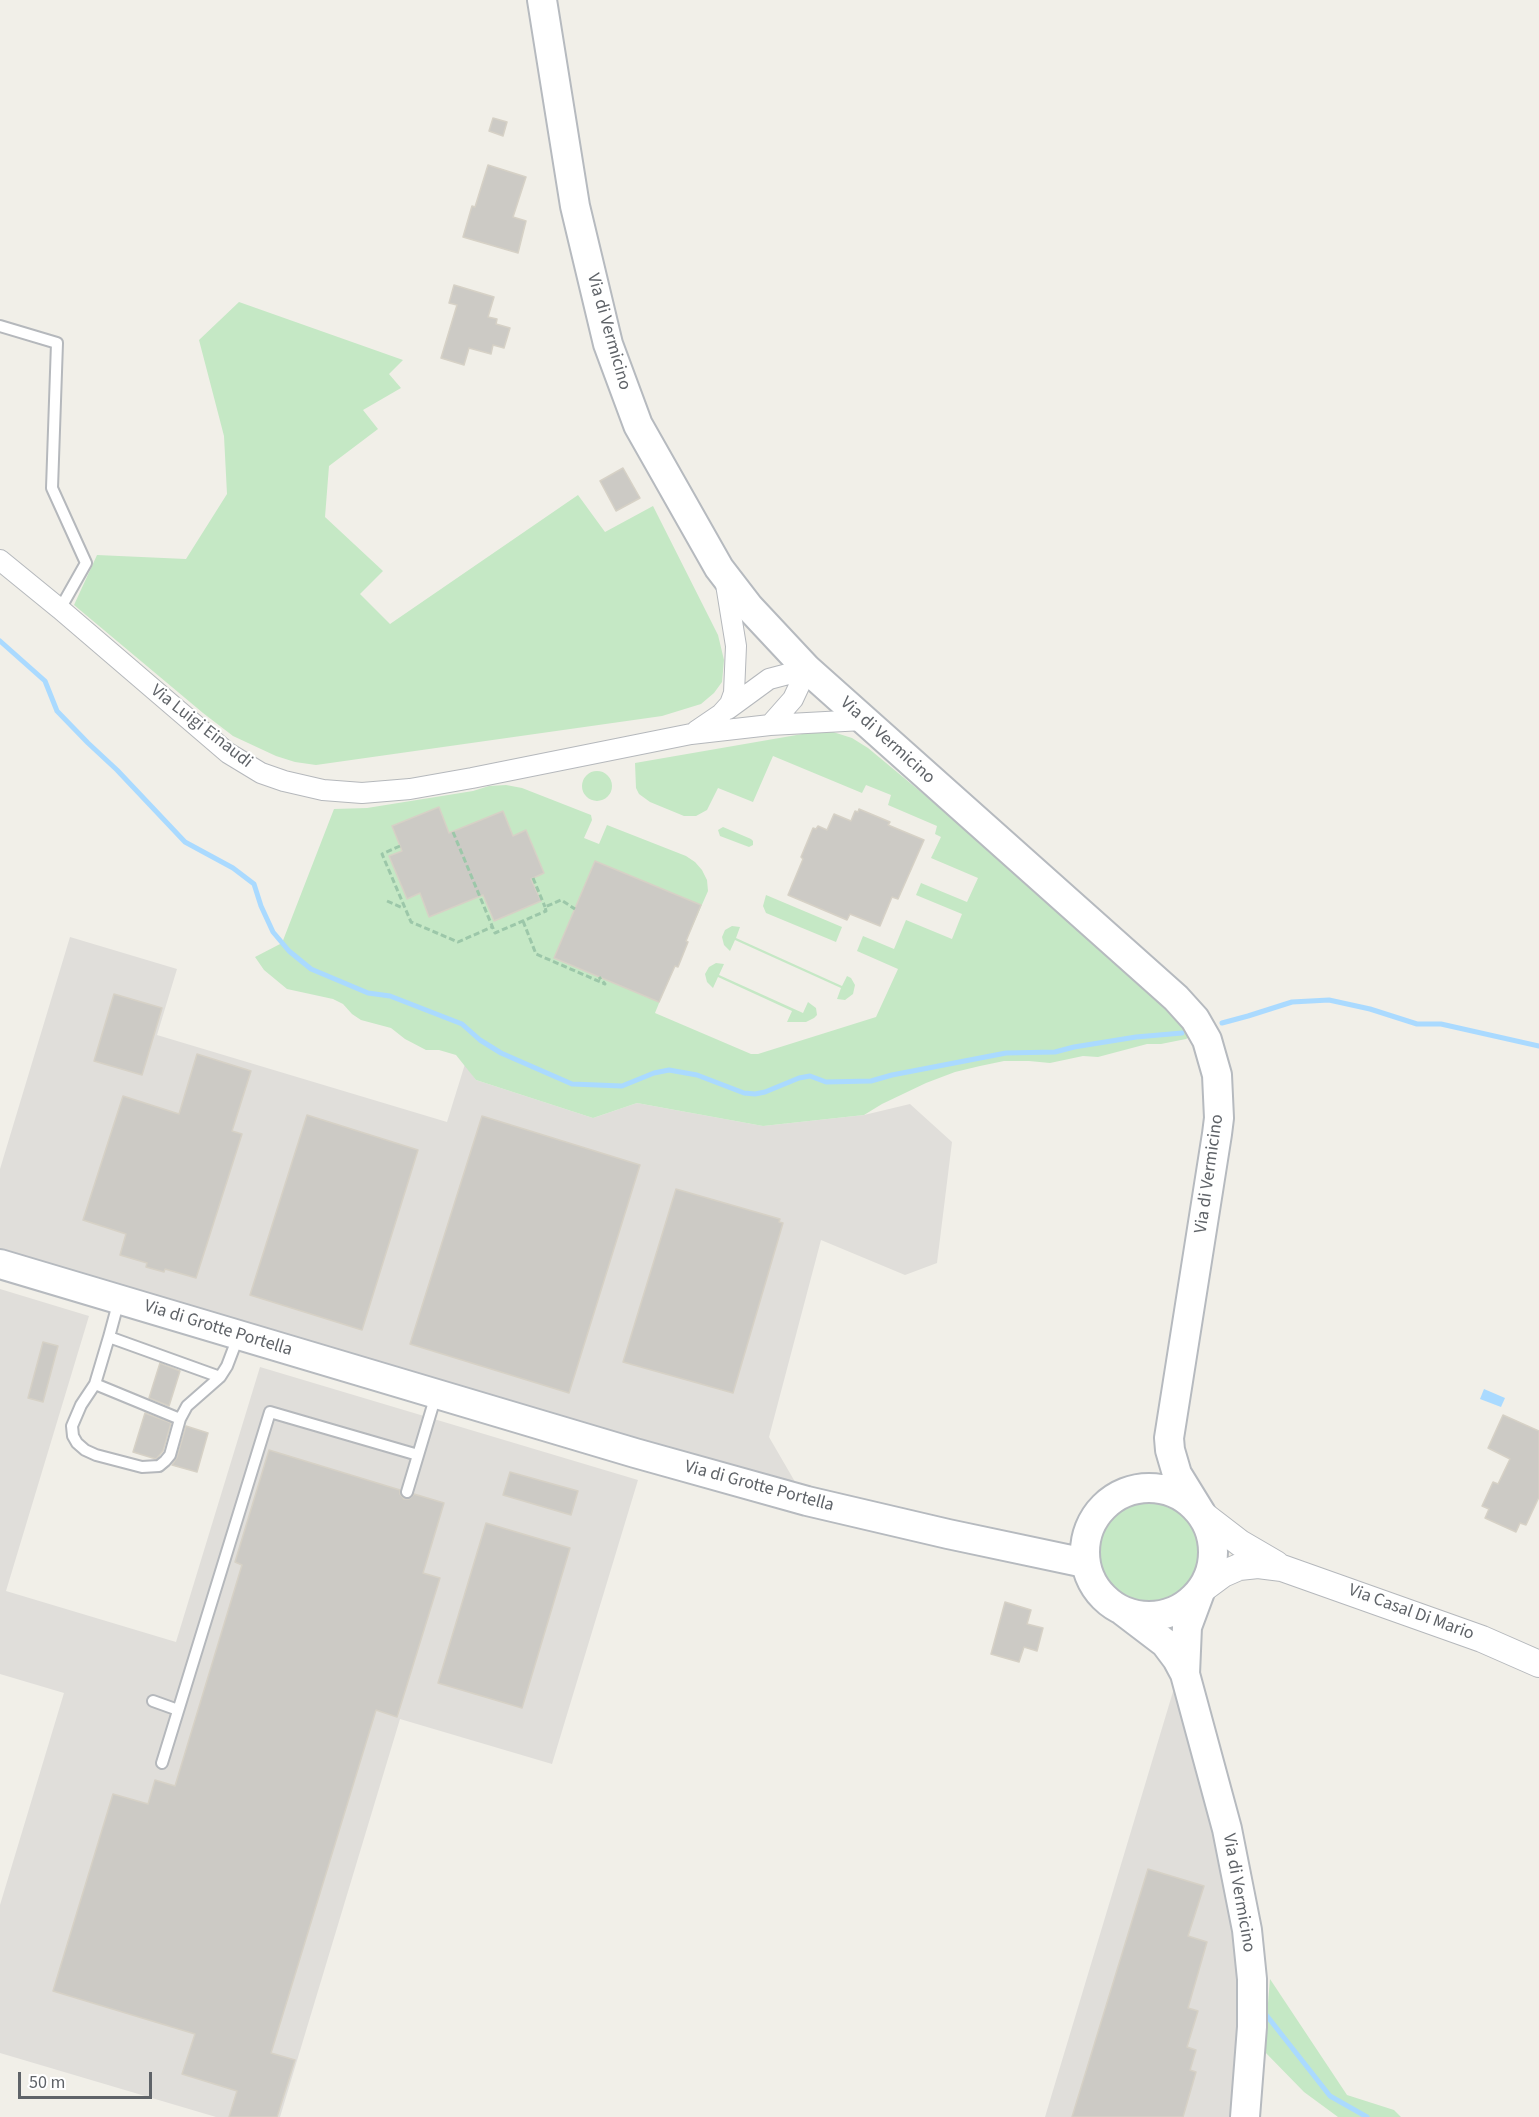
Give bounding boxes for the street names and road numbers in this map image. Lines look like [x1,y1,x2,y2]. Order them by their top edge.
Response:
street label: Via di Vermicino [581,271,635,393]
street label: Via Luigi Einaudi [146,681,256,773]
street label: Via di Vermicino [835,693,939,789]
street label: Via di Vermicino [1191,1113,1229,1235]
street label: Via di Grotte Portella [141,1296,295,1362]
street label: Via di Grotte Portella [682,1457,836,1517]
street label: Via Casal Di Mario [1345,1580,1477,1646]
street label: Via di Vermicino [1217,1832,1259,1954]

